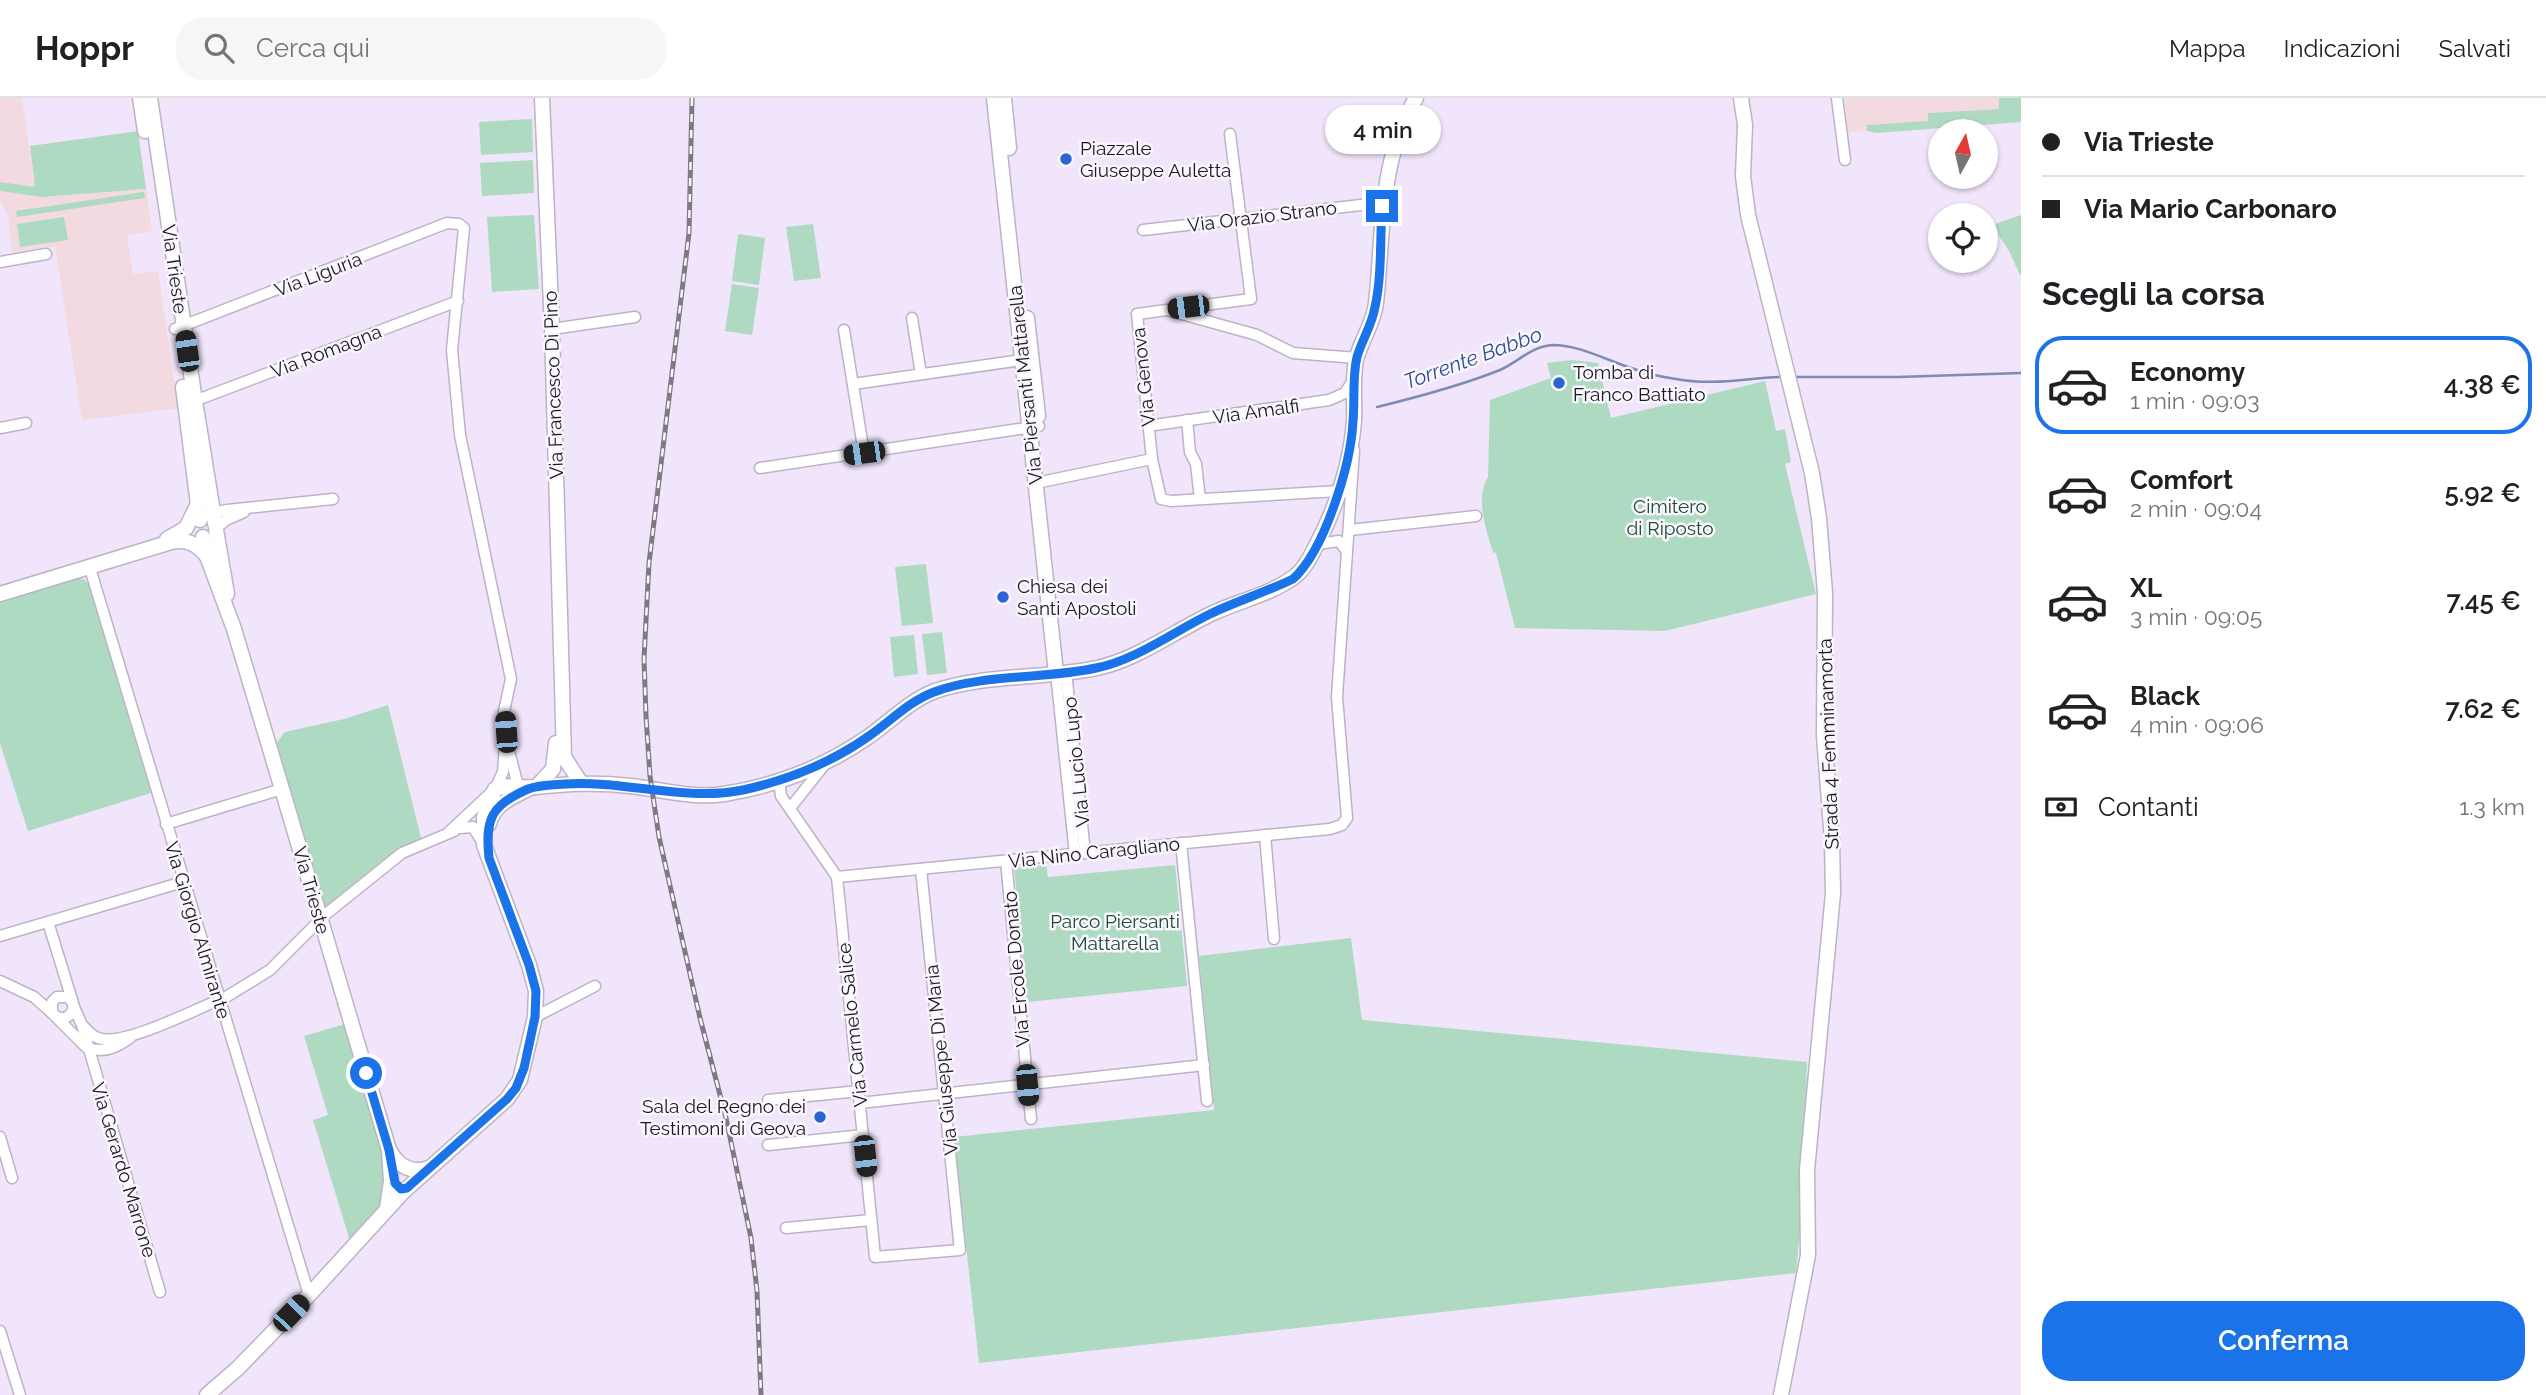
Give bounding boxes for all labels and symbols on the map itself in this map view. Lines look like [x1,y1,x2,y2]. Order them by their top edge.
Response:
callout: 4 min [1324,105,1440,154]
north arrow [1928,119,1998,189]
place label: Piazzale Giuseppe Auletta [1080,137,1231,181]
marker: Piazzale Giuseppe Auletta [1058,151,1074,167]
route end [1366,190,1398,222]
street label: Via Orazio Strano [1186,196,1338,236]
street label: Via Trieste [158,223,192,315]
street label: Via Liguria [271,247,365,301]
street label: Via Piersanti Mattarella [1004,284,1046,486]
street label: Via Francesco Di Pino [539,290,567,480]
car [1166,294,1211,320]
street label: Via Romagna [268,320,384,382]
water label: Torrente Babbo [1400,321,1545,394]
street label: Via Genova [1127,326,1159,428]
car [174,329,201,373]
place label: Tomba di Franco Battiato [1573,361,1706,405]
marker: Tomba di Franco Battiato [1551,375,1567,391]
street label: Via Amalfi [1211,394,1301,428]
car [842,440,887,466]
park label: Cimitero di Riposto [1627,495,1713,539]
place label: Chiesa dei Santi Apostoli [1017,575,1137,619]
marker: Chiesa dei Santi Apostoli [995,589,1011,605]
street label: Strada 4 Femminamorta [1813,638,1843,850]
street label: Via Lucio Lupo [1058,696,1094,828]
car [495,710,518,754]
street label: Via Nino Caragliano [1007,832,1181,872]
street label: Via Giorgio Almirante [161,839,235,1021]
street label: Via Trieste [289,844,335,936]
street label: Via Ercole Donato [998,890,1034,1048]
park label: Parco Piersanti Mattarella [1050,910,1180,954]
street label: Via Carmelo Salice [832,942,872,1108]
street label: Via Giuseppe Di Maria [920,964,962,1156]
route start [350,1057,382,1089]
car [1015,1063,1040,1107]
street label: Via Gerardo Marrone [87,1080,161,1260]
place label: Sala del Regno dei Testimoni di Geova [640,1095,806,1139]
marker: Sala del Regno dei Testimoni di Geova [812,1109,828,1125]
car [853,1134,878,1178]
car [269,1291,314,1335]

